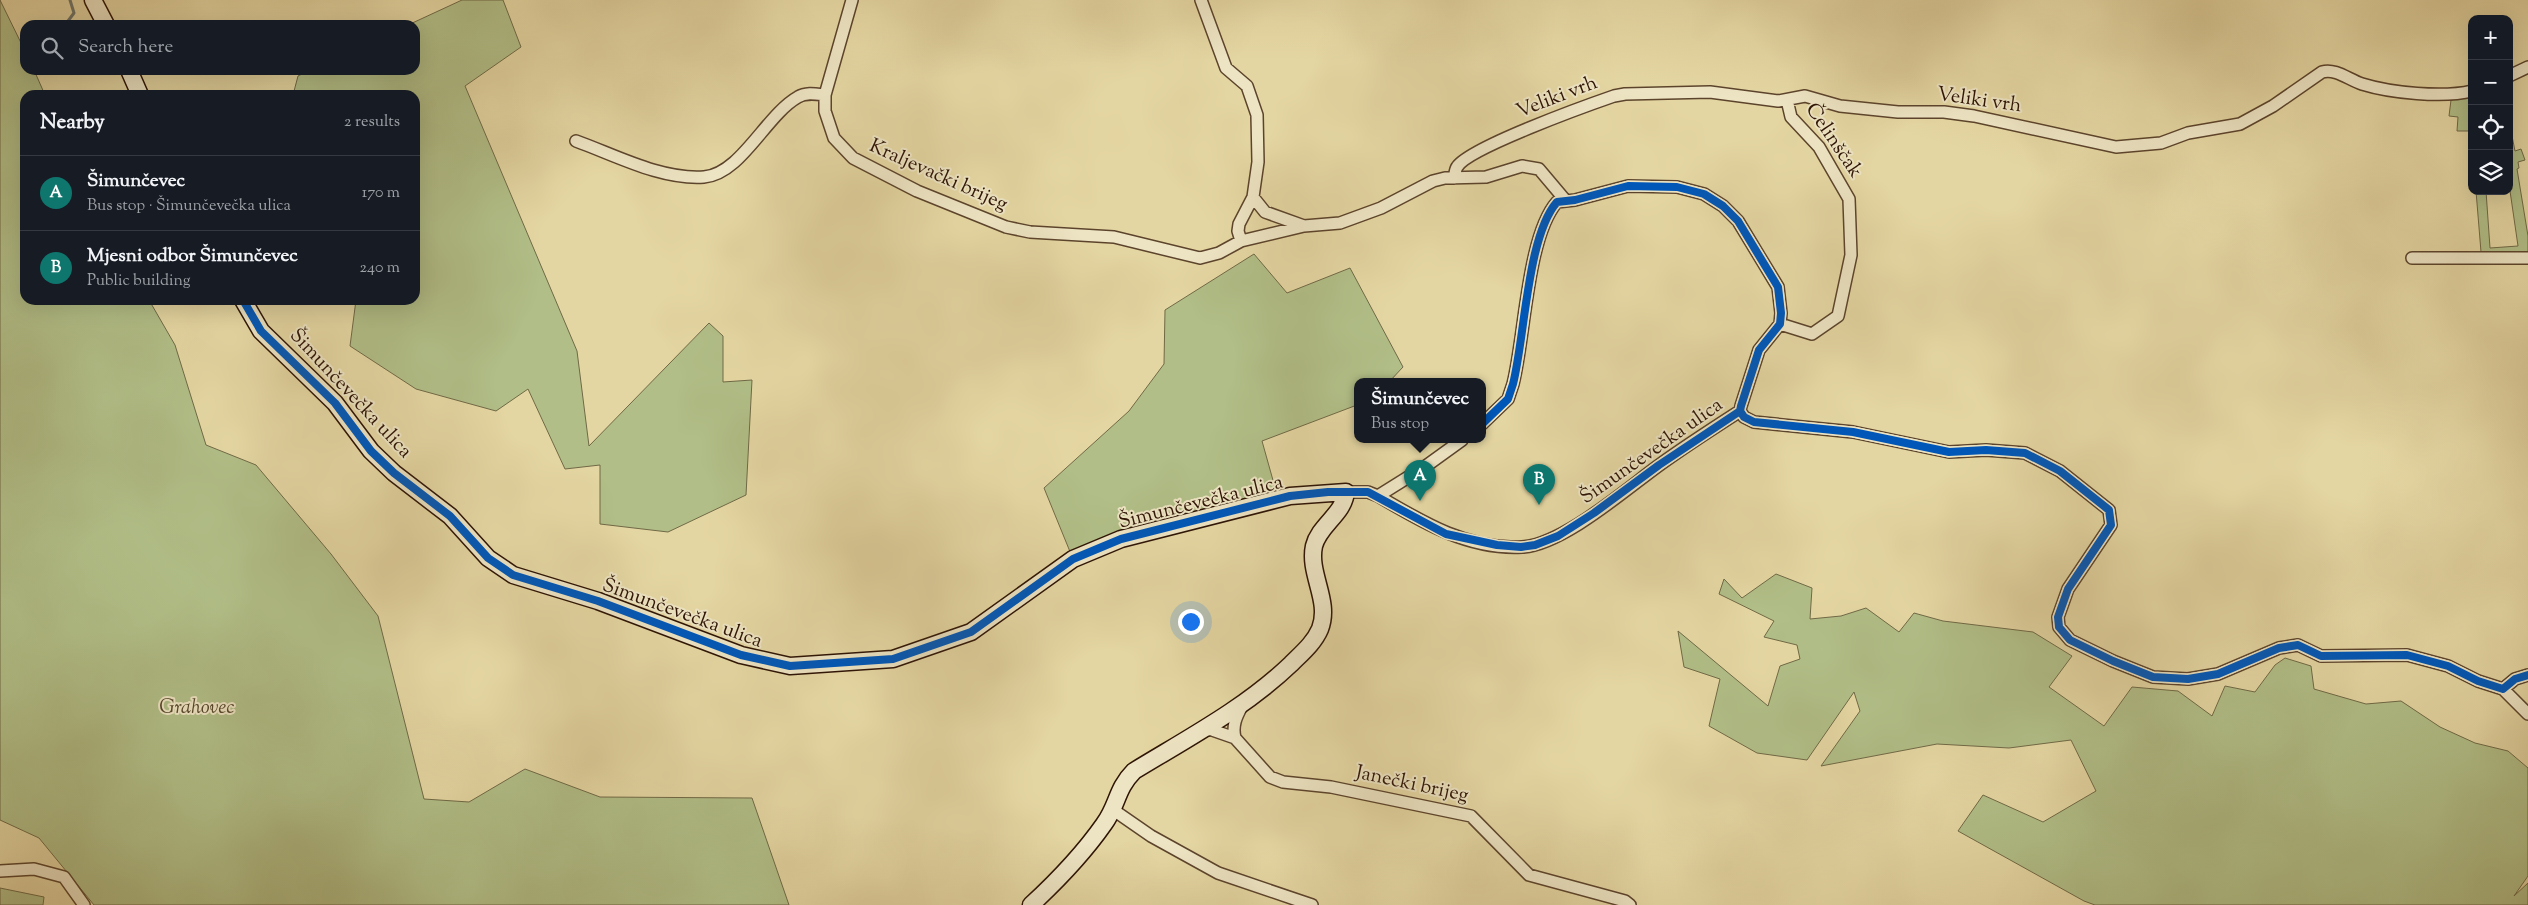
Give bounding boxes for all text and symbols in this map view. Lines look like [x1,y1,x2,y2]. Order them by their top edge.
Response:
map controls [2468,15,2513,195]
button: + [2468,15,2513,60]
search box [20,20,420,75]
icon: search [38,34,66,62]
text: Search here [78,34,173,61]
button: − [2468,60,2513,105]
street label: Veliki vrh [1512,69,1602,127]
street label: Veliki vrh [1935,81,2023,121]
street label: Čelinščak [1797,97,1870,184]
button: locate [2468,105,2513,150]
text: Nearby [40,108,105,138]
text: 2 results [344,111,400,134]
street label: Kraljevački brijeg [864,133,1012,220]
button: layers [2468,150,2513,195]
text: Šimunčevec [87,168,185,195]
text: A [50,182,63,205]
text: 170 m [362,182,400,205]
text: Bus stop · Šimunčevečka ulica [87,195,291,218]
text: Mjesni odbor Šimunčevec [87,243,298,270]
text: B [51,257,61,280]
text: 240 m [359,257,400,280]
text: Public building [87,270,191,293]
street label: Šimunčevečka ulica [282,322,419,466]
popup [1354,378,1486,443]
text: Šimunčevec [1371,386,1469,413]
street label: Šimunčevečka ulica [1574,391,1729,512]
text: Bus stop [1371,413,1429,436]
pin: A [1404,460,1436,501]
pin: B [1523,464,1555,505]
street label: Šimunčevečka ulica [1115,468,1286,537]
street label: Šimunčevečka ulica [598,571,767,656]
your location [1178,609,1204,635]
park label: Grahovec [159,694,235,723]
street label: Janečki brijeg [1352,759,1471,811]

